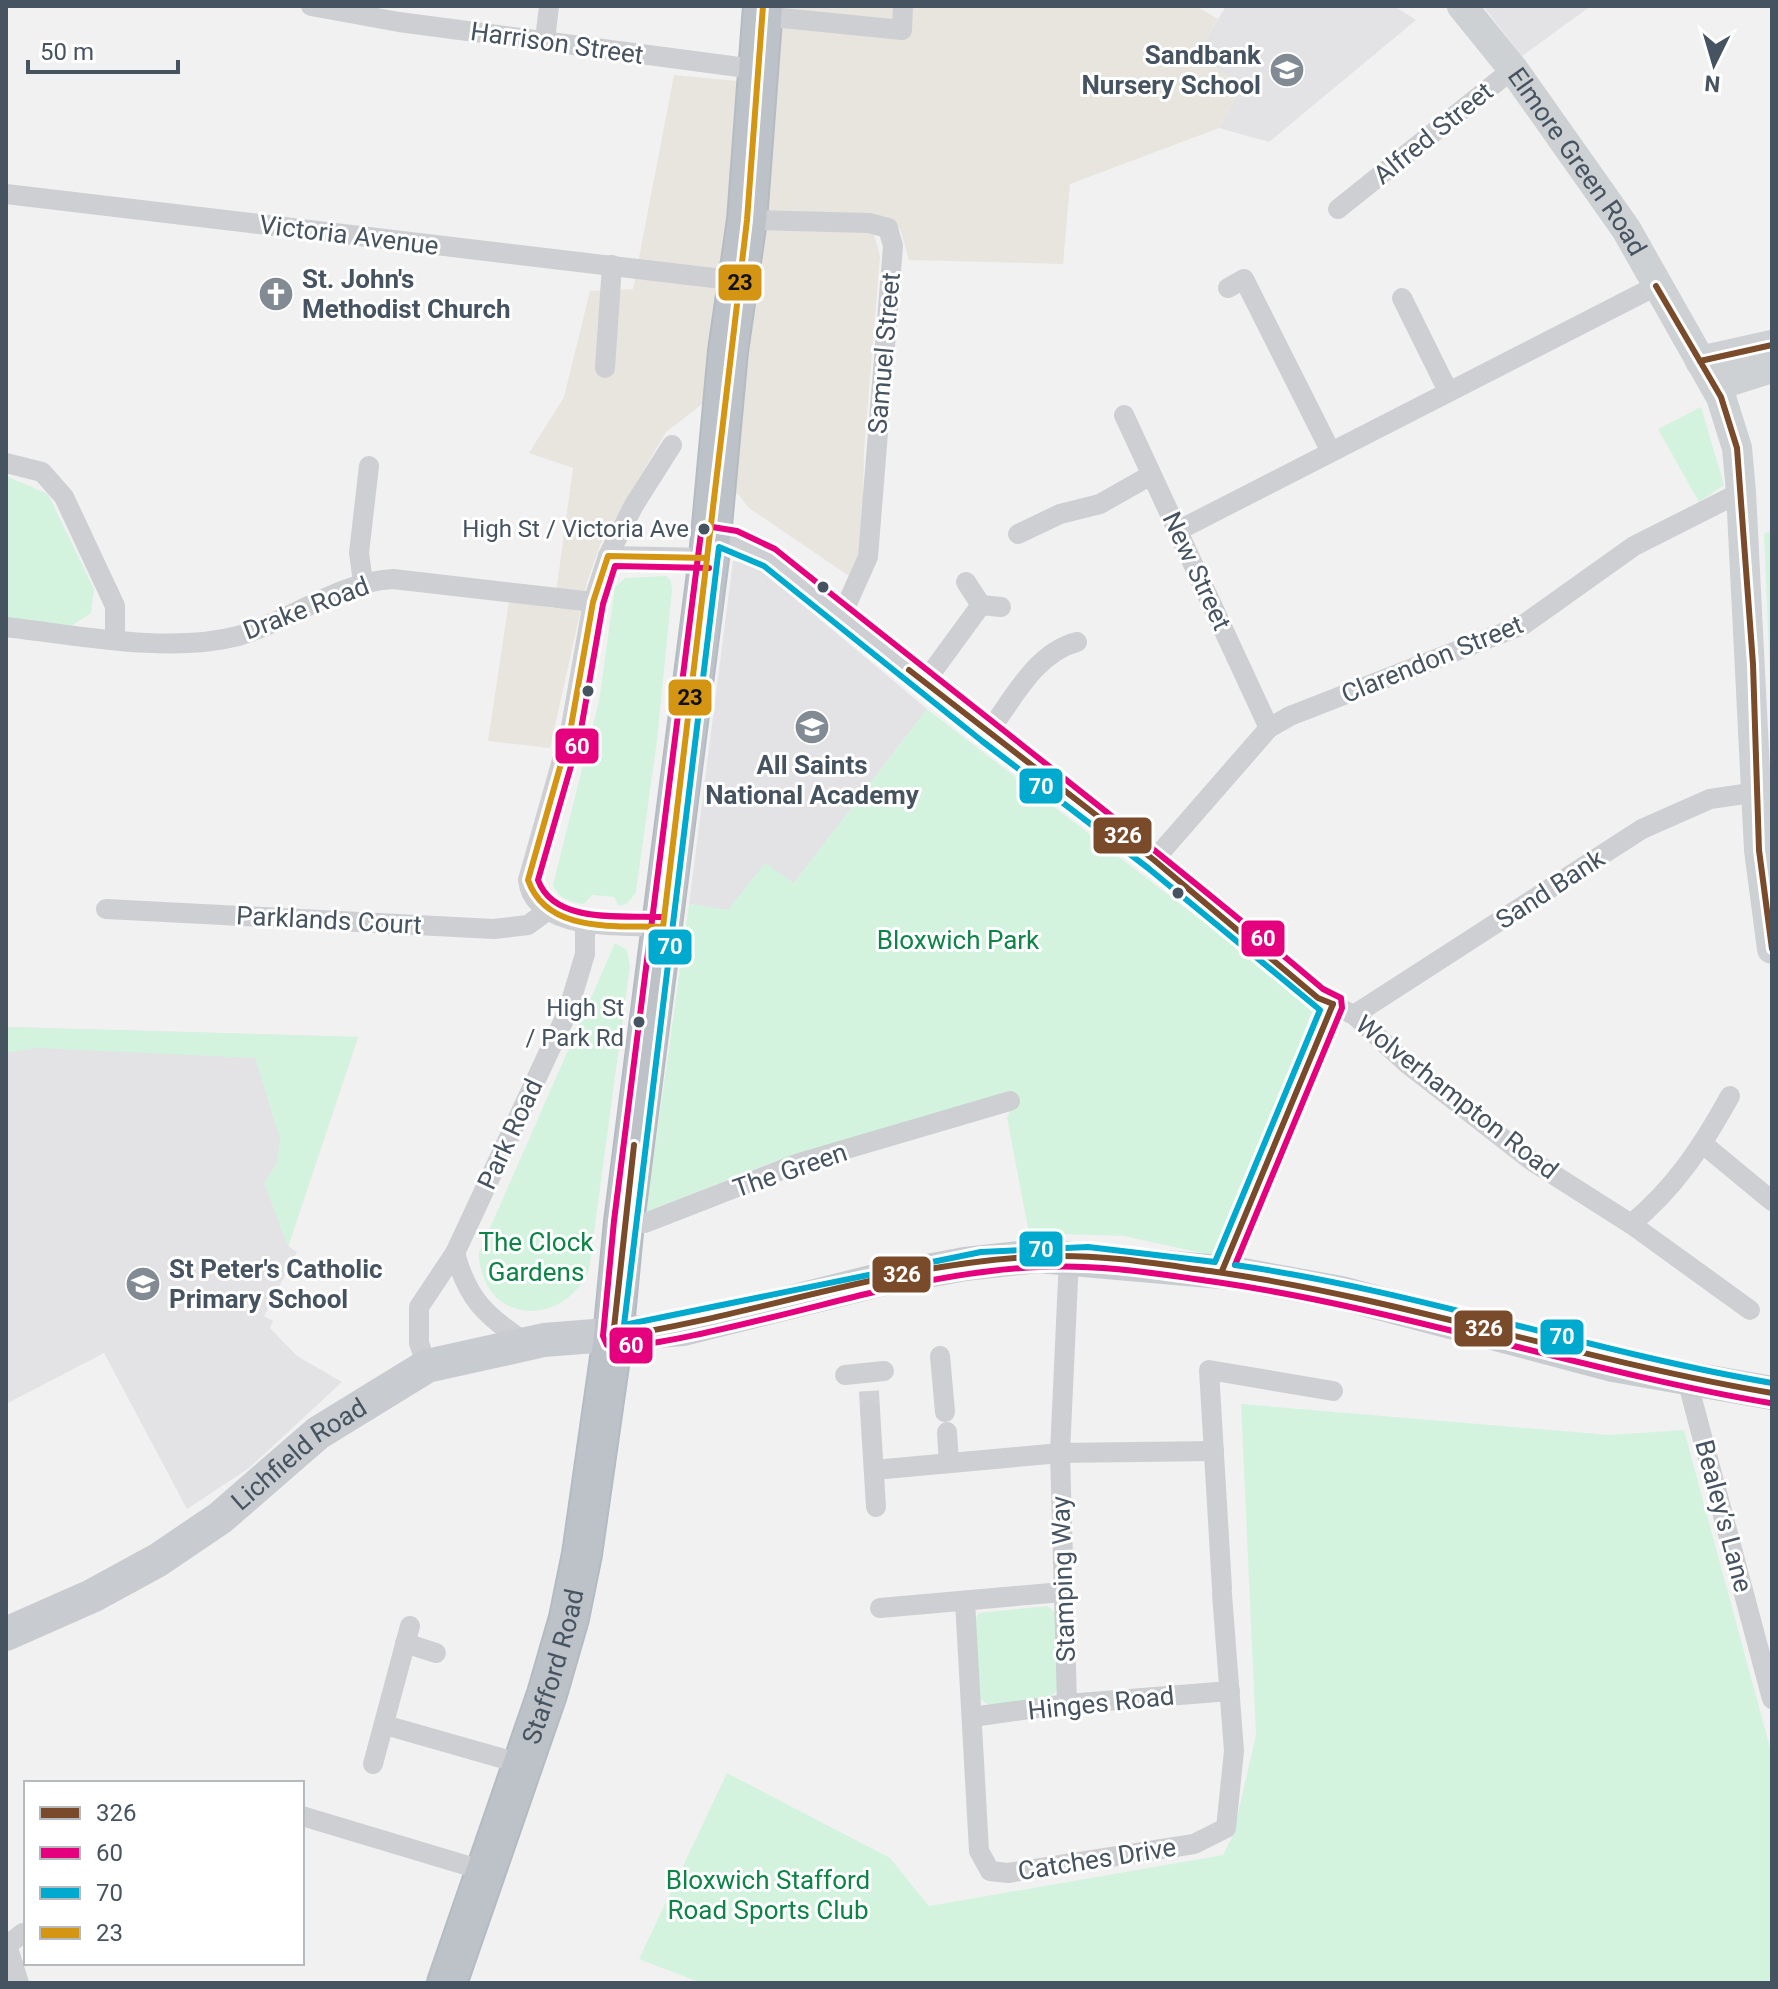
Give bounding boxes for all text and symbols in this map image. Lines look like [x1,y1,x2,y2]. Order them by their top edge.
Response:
street label: Harrison Street [469,16,645,70]
scale bar [28,24,178,74]
north arrow [1674,24,1754,104]
text: 50 m [40,38,94,66]
place label: Sandbank Nursery School [1082,40,1262,100]
school or university icon: Sandbank Nursery School [1268,51,1306,89]
street label: Elmore Green Road [1502,62,1653,261]
text: N [1703,70,1721,97]
street label: Alfred Street [1367,76,1499,190]
street label: Victoria Avenue [258,209,440,261]
line badge: 23 [717,263,763,302]
place label: St. John's Methodist Church [302,264,511,324]
text: 23 [727,270,753,295]
street label: Samuel Street [862,271,906,435]
church icon: St. John's Methodist Church [257,275,295,313]
street label: New Street [1157,507,1237,635]
place label: High St / Victoria Ave [462,515,689,543]
marker: High St / Victoria Ave [696,521,712,537]
street label: Drake Road [239,570,373,646]
unlabelled marker [815,579,831,595]
street label: Clarendon Street [1337,609,1527,709]
line badge: 23 [667,678,713,717]
unlabelled marker [580,683,596,699]
text: 23 [677,685,703,710]
school or university icon: All Saints National Academy [793,708,831,746]
line badge: 60 [554,727,600,765]
text: 60 [564,734,590,759]
place label: All Saints National Academy [705,750,920,810]
line badge: 70 [1018,767,1064,805]
text: 70 [1028,774,1054,799]
line badge: 326 [1092,816,1153,855]
text: 326 [1104,823,1142,848]
street label: Sand Bank [1490,842,1610,935]
unlabelled marker [1170,885,1186,901]
street label: Parklands Court [235,900,423,940]
line badge: 60 [1240,919,1286,958]
park label: Bloxwich Park [877,925,1040,955]
text: 60 [1250,926,1276,951]
line badge: 70 [647,928,693,966]
text: 70 [657,934,683,959]
place label: High St / Park Rd [526,994,624,1052]
street label: Wolverhampton Road [1350,1009,1564,1185]
marker: High St / Park Rd [631,1014,647,1030]
street label: Park Road [471,1074,549,1194]
street label: The Green [729,1137,851,1203]
park label: The Clock Gardens [479,1227,594,1287]
line badge: 70 [1018,1230,1064,1268]
text: 70 [1028,1237,1054,1262]
place label: St Peter's Catholic Primary School [169,1254,383,1314]
line badge: 326 [871,1255,932,1294]
text: 326 [883,1262,921,1287]
school or university icon: St Peter's Catholic Primary School [124,1265,162,1303]
line badge: 326 [1453,1309,1514,1348]
text: 326 [1465,1316,1503,1341]
line badge: 70 [1539,1318,1585,1356]
text: 70 [1549,1324,1575,1349]
line badge: 60 [608,1326,654,1365]
text: 60 [618,1333,644,1358]
street label: Lichfield Road [225,1392,372,1516]
street label: Bealey’s Lane [1689,1437,1759,1595]
street label: Stamping Way [1045,1495,1081,1663]
street label: Stafford Road [516,1586,590,1748]
street label: Hinges Road [1026,1680,1176,1726]
legend [24,1781,304,1965]
text: 326 [96,1799,136,1827]
street label: Catches Drive [1016,1832,1178,1886]
text: 60 [96,1839,123,1867]
park label: Bloxwich Stafford Road Sports Club [666,1865,870,1925]
text: 70 [96,1879,123,1907]
text: 23 [96,1919,123,1947]

